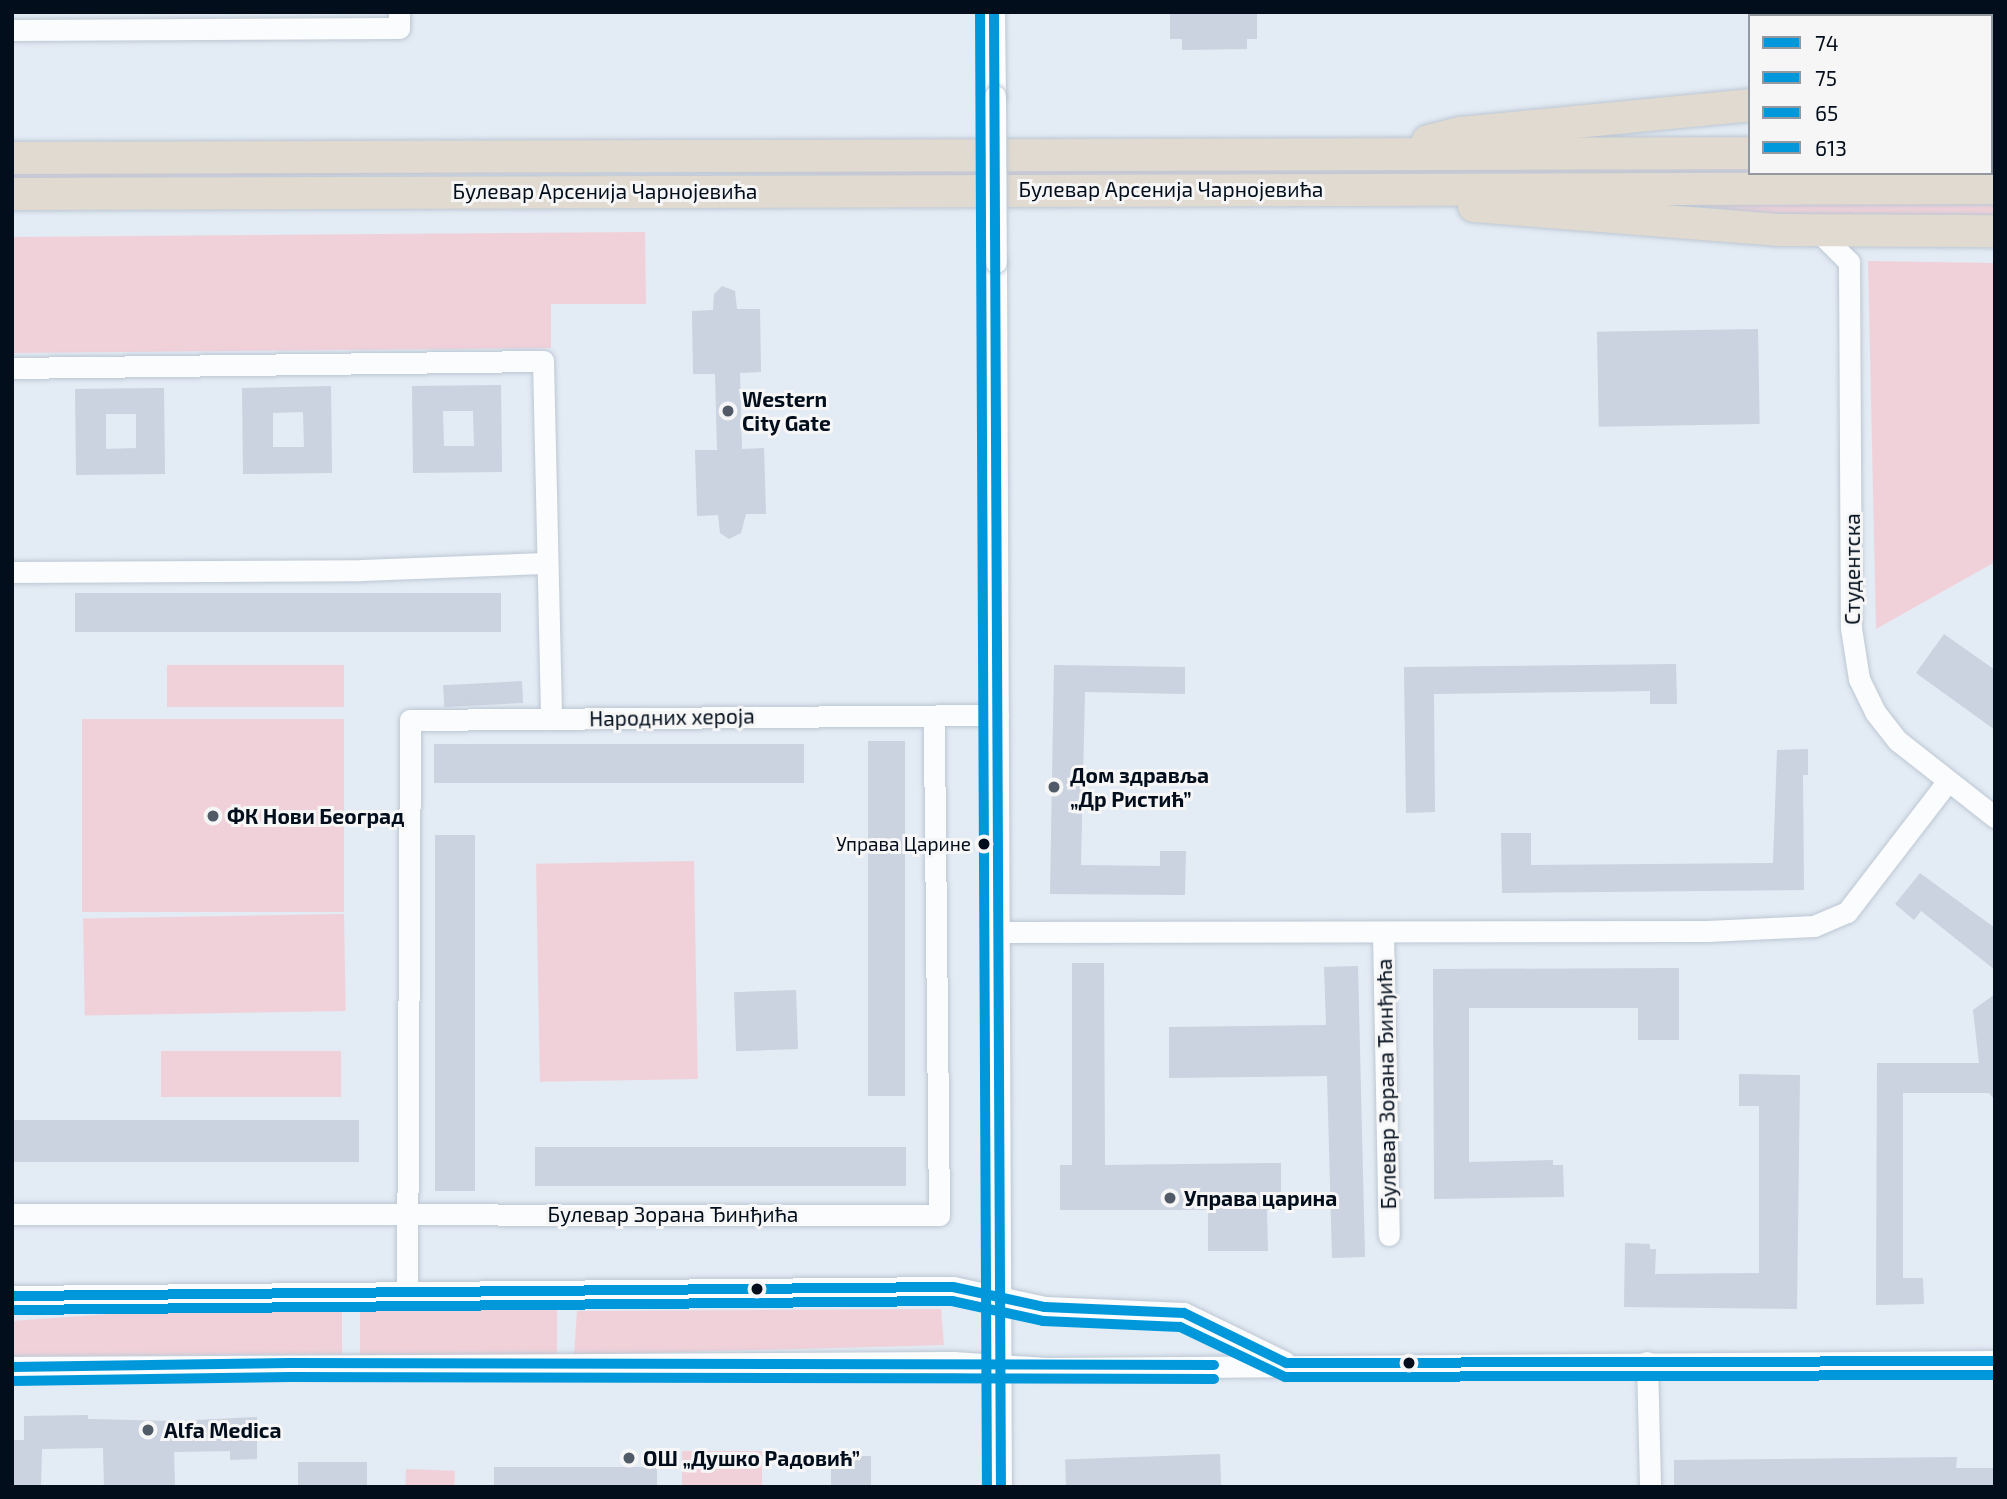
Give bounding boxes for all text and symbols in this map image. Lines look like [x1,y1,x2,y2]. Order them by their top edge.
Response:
legend [1748,14,1993,175]
text: 74 [1815,30,1839,55]
text: 75 [1815,65,1837,90]
text: 65 [1815,100,1838,125]
text: 613 [1815,135,1847,160]
street label: Булевар Арсенија Чарнојевића [1019,176,1323,202]
street label: Булевар Арсенија Чарнојевића [453,178,757,204]
place label: Western City Gate [742,386,831,436]
marker: Western City Gate [720,403,736,419]
street label: Студентска [1839,513,1865,625]
street label: Народних хероја [589,703,755,731]
place label: Дом здравља „Др Ристић” [1070,762,1209,812]
marker: Дом здравља „Др Ристић” [1044,777,1064,797]
place label: ФК Нови Београд [227,803,404,829]
marker: ФК Нови Београд [205,808,221,824]
place label: Управа Царине [836,833,971,855]
marker: Управа Царине [977,837,991,851]
street label: Булевар Зорана Ђинђића [1371,958,1401,1210]
place label: Управа царина [1184,1185,1337,1211]
marker: Управа царина [1162,1190,1178,1206]
street label: Булевар Зорана Ђинђића [548,1201,798,1227]
unlabelled marker [750,1282,764,1296]
unlabelled marker [1402,1356,1416,1370]
place label: Alfa Medica [164,1417,281,1443]
marker: Alfa Medica [138,1420,158,1440]
place label: ОШ „Душко Радовић” [643,1445,860,1471]
marker: ОШ „Душко Радовић” [621,1450,637,1466]

